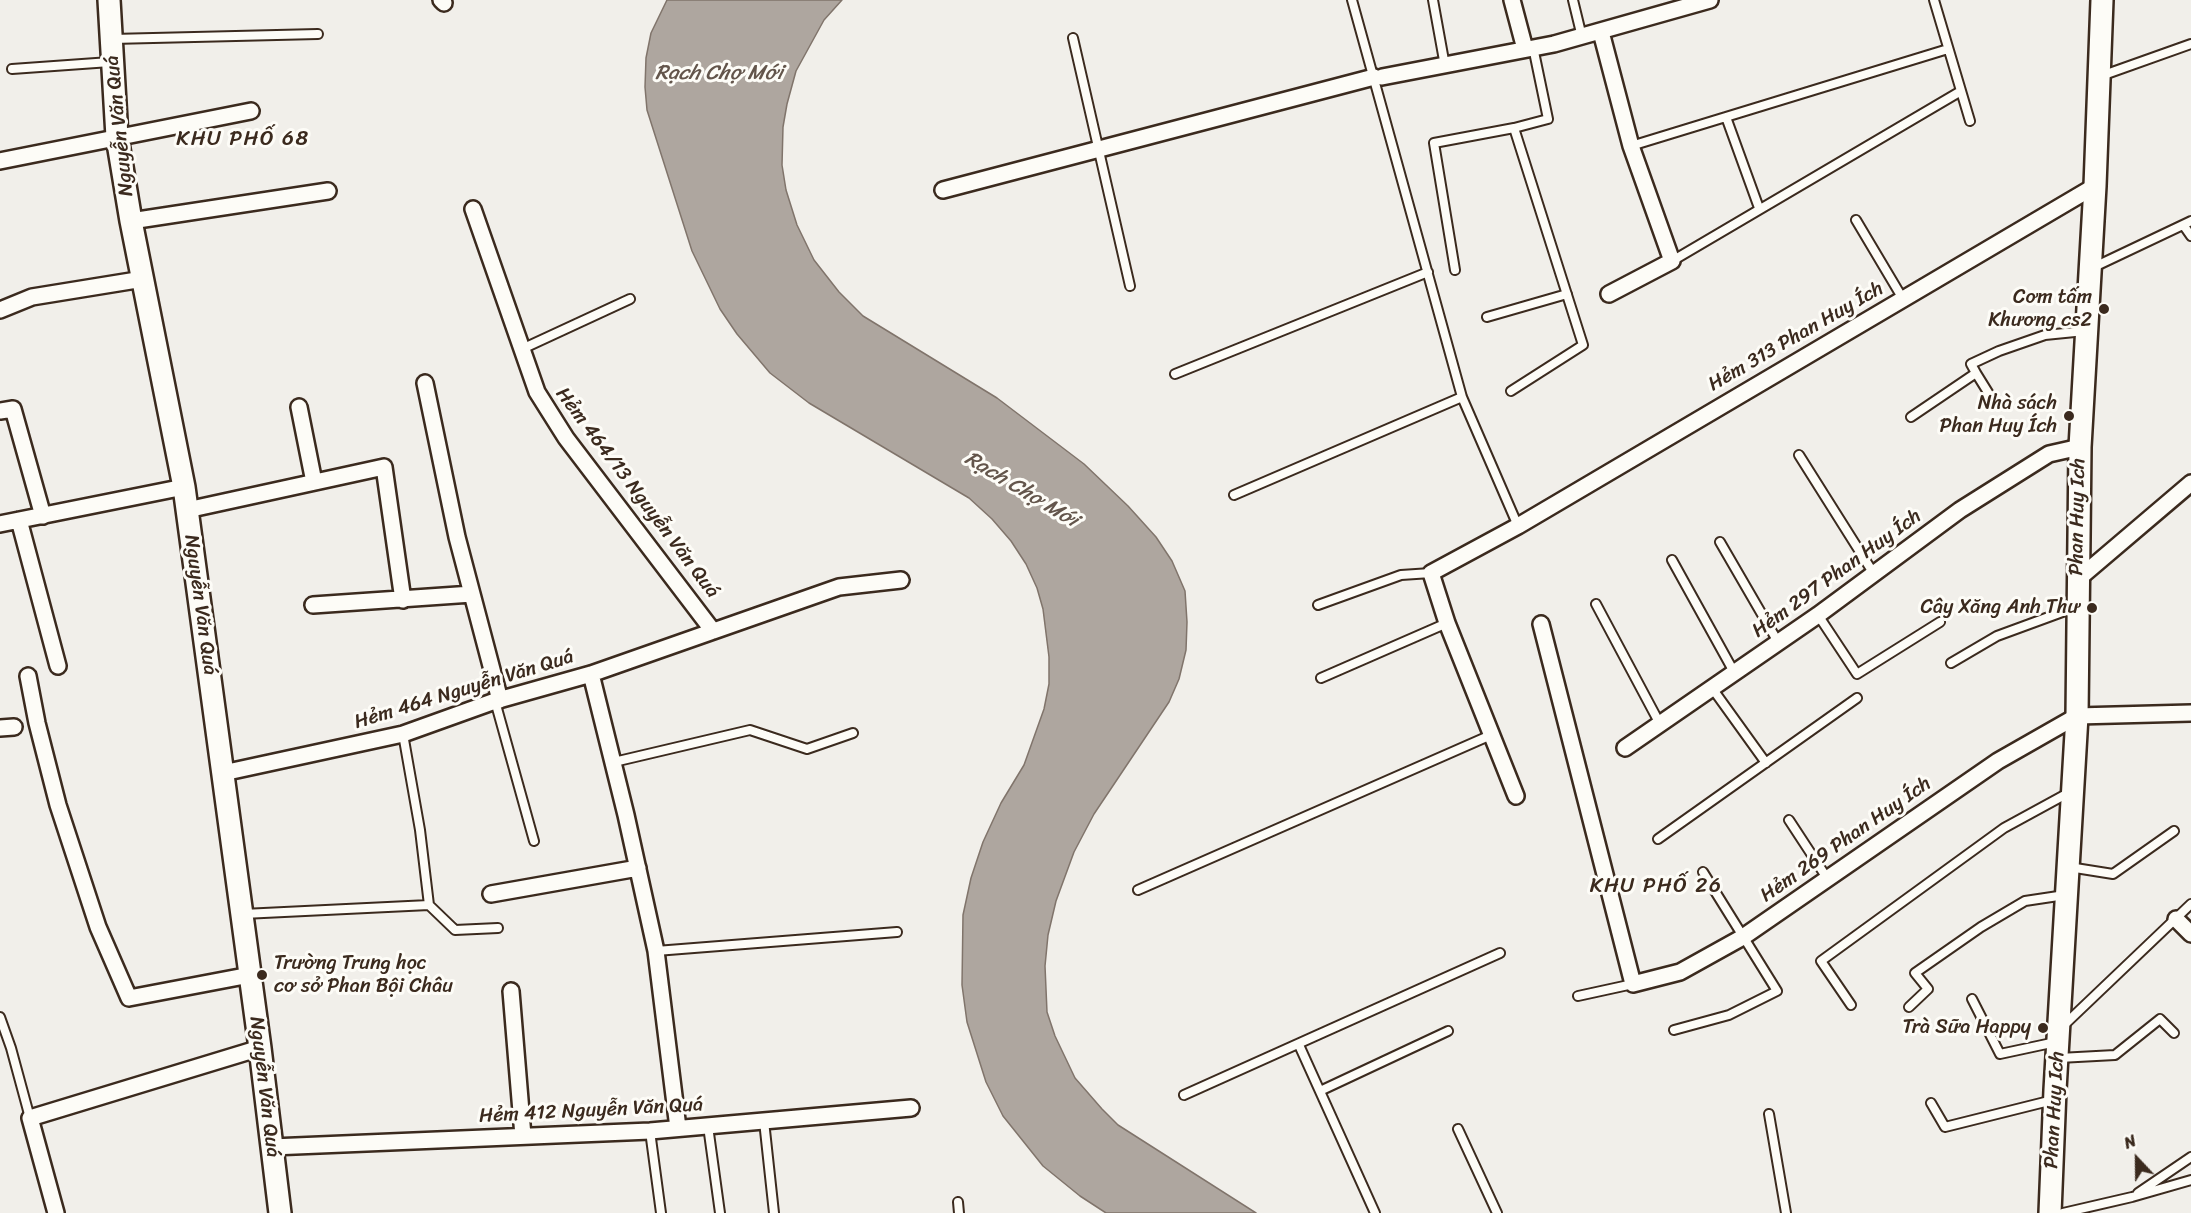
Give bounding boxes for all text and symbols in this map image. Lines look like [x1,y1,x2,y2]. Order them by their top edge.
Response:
street label: Nguyễn Văn Quá [101,54,139,198]
water label: Rạch Chợ Mới [655,61,783,87]
district label: KHU PHỐ 68 [176,127,310,153]
street label: Hẻm 313 Phan Huy Ích [1704,277,1888,397]
place label: Cơm tấm Khương cs2 [1988,286,2092,333]
marker: Cơm tấm Khương cs2 [2097,302,2111,316]
street label: Hẻm 464/13 Nguyễn Văn Quá [550,383,724,603]
place label: Nhà sách Phan Huy Ích [1940,392,2057,439]
marker: Nhà sách Phan Huy Ích [2062,409,2076,423]
water label: Rạch Chợ Mới [960,446,1082,534]
street label: Phan Huy Ich [2065,458,2091,576]
street label: Hẻm 297 Phan Huy Ích [1748,505,1926,643]
street label: Nguyễn Văn Quá [178,533,222,677]
place label: Cây Xăng Anh Thư [1921,596,2080,620]
marker: Cây Xăng Anh Thư [2085,601,2099,615]
street label: Hẻm 464 Nguyễn Văn Quá [351,645,577,735]
street label: Hẻm 269 Phan Huy Ích [1756,772,1936,908]
district label: KHU PHỐ 26 [1590,874,1722,900]
place label: Trường Trung học cơ sở Phan Bội Châu [274,952,453,999]
marker: Trường Trung học cơ sở Phan Bội Châu [255,968,269,982]
street label: Nguyễn Văn Quá [243,1015,285,1159]
place label: Trà Sữa Happy [1902,1016,2031,1040]
marker: Trà Sữa Happy [2036,1021,2050,1035]
street label: Phan Huy Ich [2040,1051,2070,1169]
street label: Hẻm 412 Nguyễn Văn Quá [478,1093,704,1129]
text: N [2119,1126,2141,1157]
north arrow [2107,1129,2167,1189]

